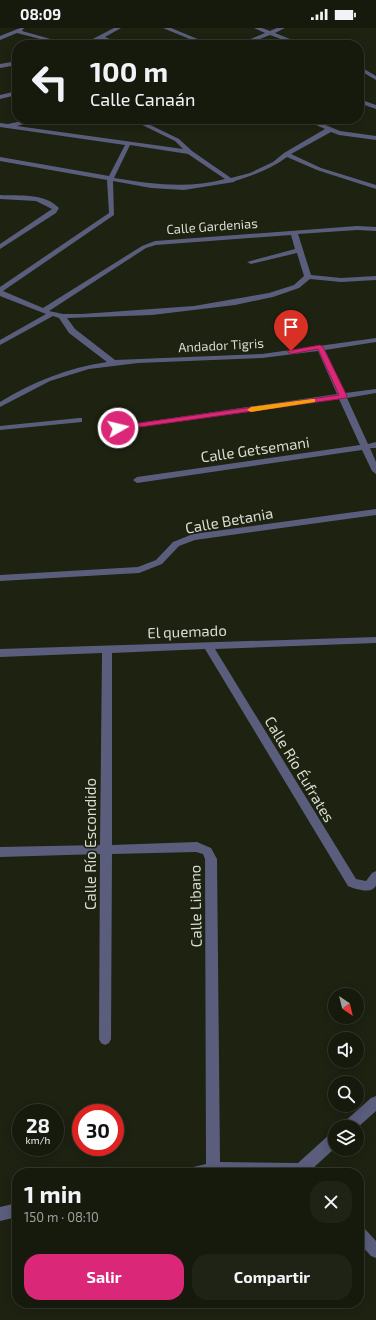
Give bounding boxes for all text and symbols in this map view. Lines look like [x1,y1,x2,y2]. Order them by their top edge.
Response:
text: 08:09 [20,5,61,23]
text: 100 m [90,54,168,88]
icon: left [24,56,76,108]
text: Calle Canaán [90,88,195,110]
street label: Calle Gardenias [166,215,258,237]
pin [274,310,308,351]
icon: arrive [280,316,302,338]
street label: Andador Tigris [178,335,264,355]
position arrow [97,407,139,449]
street label: Calle Getsemani [199,432,311,466]
street label: Calle Betania [184,503,274,537]
street label: El quemado [147,621,227,641]
street label: Calle Río Éufrates [261,713,339,825]
street label: Calle Río Escondido [81,778,99,910]
street label: Calle Libano [185,865,205,947]
north arrow [328,988,364,1024]
map controls [328,988,364,1156]
button: sound [328,1032,364,1068]
button: search [328,1076,364,1112]
speed limit sign: 30 [72,1104,124,1156]
text: 28 [26,1113,50,1137]
button: layers [328,1120,364,1156]
text: km/h [26,1134,50,1146]
text: 1 min [24,1179,82,1208]
button: close [310,1181,352,1223]
text: 150 m · 08:10 [24,1209,99,1225]
button: Salir [24,1254,184,1300]
button: Compartir [192,1254,352,1300]

